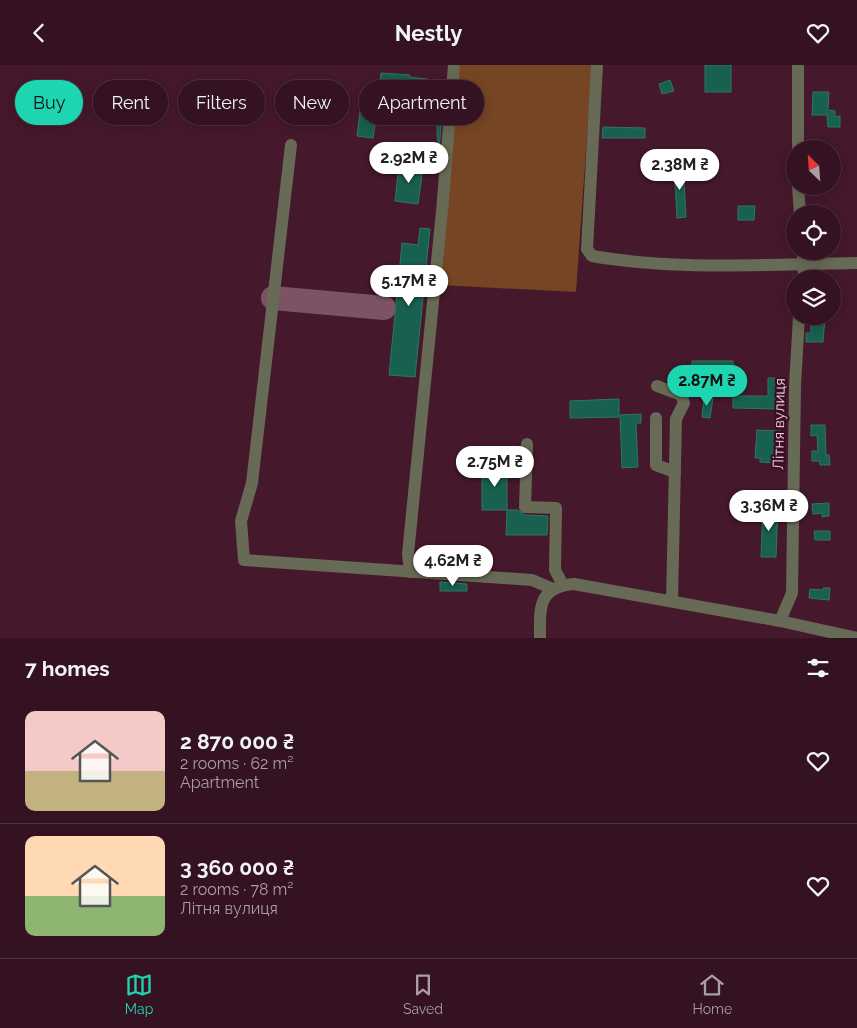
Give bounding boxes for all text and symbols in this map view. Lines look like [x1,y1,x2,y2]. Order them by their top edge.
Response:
icon: back [25,19,53,47]
icon: heart [804,19,832,47]
text: Nestly [395,20,462,46]
chip: Buy [15,80,83,125]
chip: Rent [93,80,168,125]
chip: Filters [178,80,265,125]
chip: New [275,80,349,125]
chip: Apartment [359,80,484,125]
north arrow [786,140,841,195]
map controls [786,140,841,325]
pin: 2.92M ₴ [363,141,455,184]
text: 2.92M ₴ [380,148,438,167]
pin: 2.38M ₴ [634,149,726,191]
text: 2.38M ₴ [651,155,709,174]
button: locate [786,205,841,260]
pin: 5.17M ₴ [363,265,455,307]
button: layers [786,270,841,325]
text: 5.17M ₴ [381,271,437,290]
pin: 2.87M ₴ [661,365,753,407]
text: 2.87M ₴ [678,371,736,390]
street label: Літня вулиця [769,378,789,470]
pin: 2.75M ₴ [449,445,541,488]
text: 2.75M ₴ [467,452,523,471]
pin: 3.36M ₴ [723,489,815,532]
text: 3.36M ₴ [740,496,798,515]
pin: 4.62M ₴ [407,545,499,587]
text: 4.62M ₴ [424,551,482,570]
icon: filters [804,654,832,682]
text: 7 homes [25,656,110,681]
text: 2 870 000 ₴ [180,729,294,754]
icon: home [65,731,125,791]
icon: heart [804,747,832,775]
text: 2 rooms · 62 m² [180,754,293,773]
text: Apartment [180,773,259,792]
text: 3 360 000 ₴ [180,855,294,880]
icon: home [65,856,125,916]
icon: heart [804,872,832,900]
text: 2 rooms · 78 m² [180,880,293,899]
text: Літня вулиця [180,899,278,918]
tab: Map [125,971,153,1017]
tab: Saved [403,971,443,1017]
tab: Home [693,971,732,1017]

